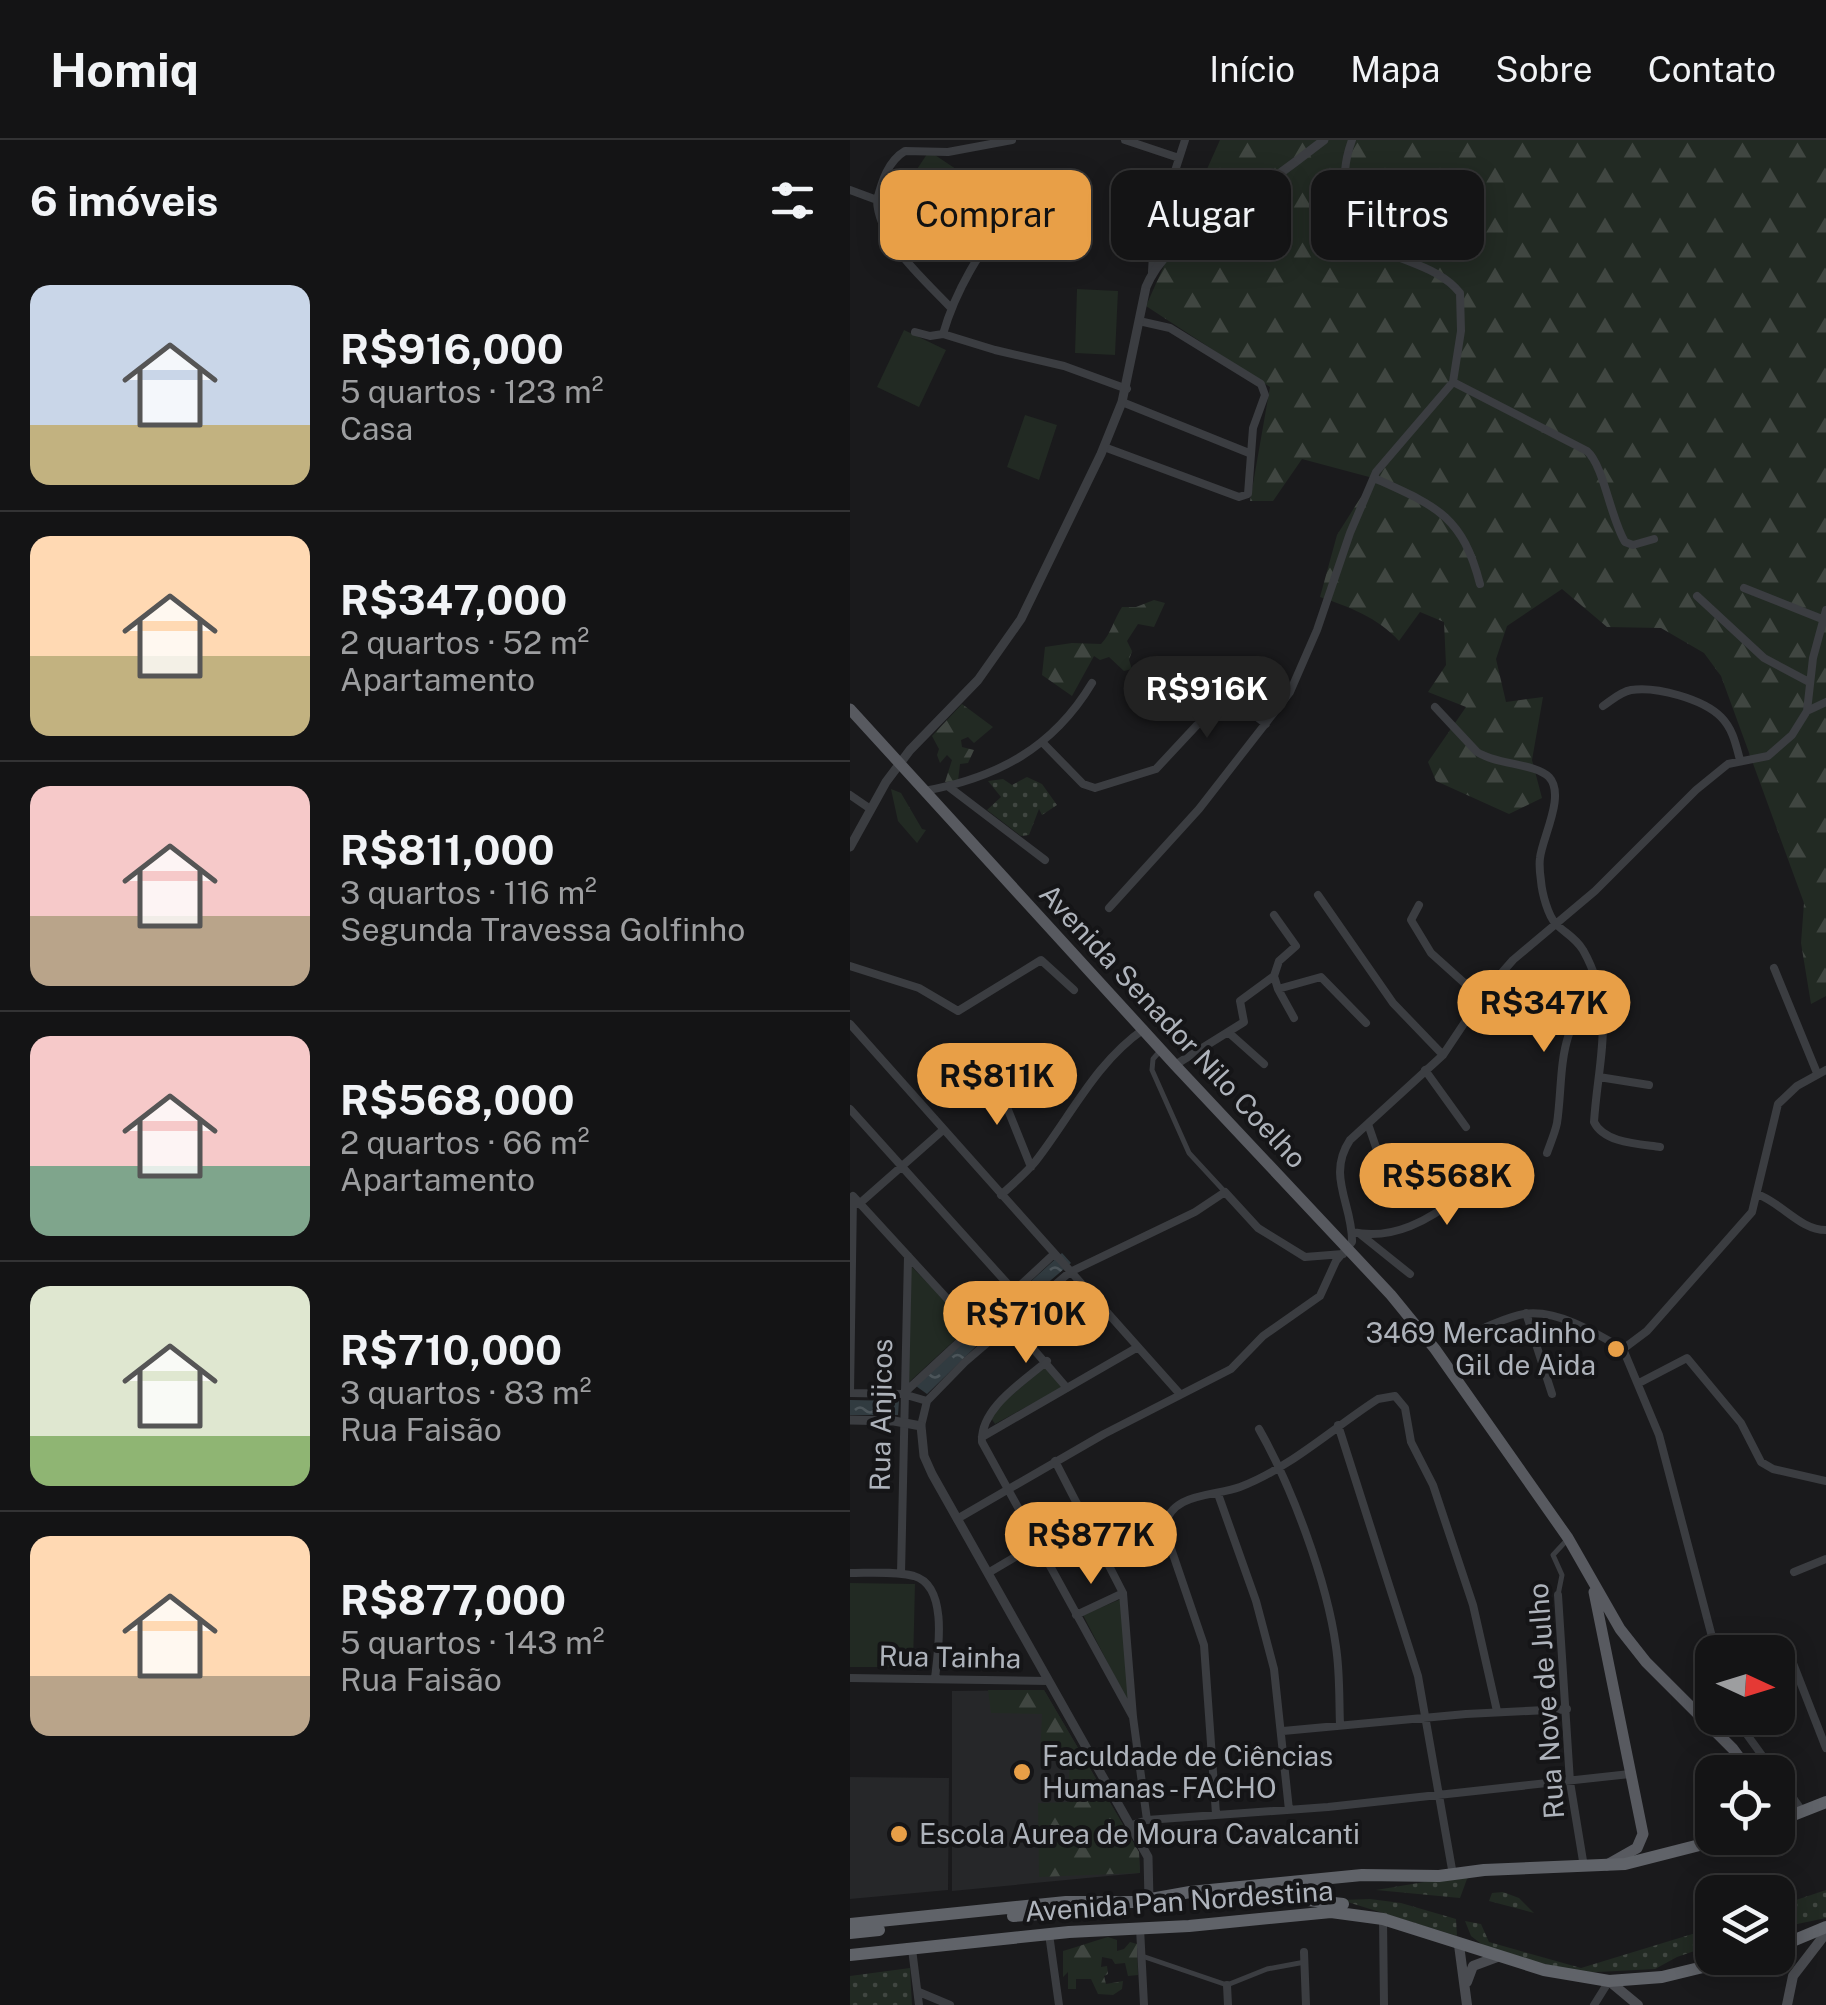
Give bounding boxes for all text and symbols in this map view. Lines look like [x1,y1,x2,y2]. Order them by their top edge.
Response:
text: Homiq [50,41,199,98]
text: Início [1209,49,1295,90]
text: Mapa [1350,49,1440,90]
text: Sobre [1495,49,1593,90]
text: Contato [1648,49,1776,90]
chip: Comprar [880,170,1091,260]
chip: Alugar [1111,170,1291,260]
chip: Filtros [1311,170,1484,260]
icon: filters [765,173,820,228]
text: 6 imóveis [30,176,218,225]
text: R$916,000 [340,324,564,373]
icon: home [110,325,230,445]
text: 5 quartos · 123 m² [340,373,603,410]
text: Casa [340,410,413,447]
text: R$347,000 [340,575,567,624]
icon: home [110,576,230,696]
text: 2 quartos · 52 m² [340,624,589,661]
pin: R$916K [1126,656,1288,741]
text: Apartamento [340,661,535,698]
text: R$916K [1146,670,1268,707]
text: R$811,000 [340,825,555,874]
icon: home [110,826,230,946]
text: 3 quartos · 116 m² [340,874,597,911]
street label: Avenida Senador Nilo Coelho [1033,877,1314,1174]
text: Segunda Travessa Golfinho [340,911,745,948]
pin: R$347K [1463,970,1625,1055]
text: R$347K [1479,984,1609,1021]
pin: R$811K [916,1043,1078,1128]
text: R$811K [939,1057,1055,1094]
text: R$568,000 [340,1075,575,1124]
icon: home [110,1076,230,1196]
text: 2 quartos · 66 m² [340,1124,589,1161]
pin: R$568K [1366,1143,1528,1228]
text: R$568K [1381,1157,1513,1194]
text: Apartamento [340,1161,535,1198]
pin: R$710K [945,1281,1107,1366]
text: R$710K [965,1295,1087,1332]
place label: 3469 Mercadinho Gil de Aida [1365,1316,1596,1381]
text: R$710,000 [340,1325,562,1374]
icon: home [110,1326,230,1446]
street label: Rua Anjicos [863,1338,898,1492]
marker: 3469 Mercadinho Gil de Aida [1605,1338,1627,1360]
text: 3 quartos · 83 m² [340,1374,592,1411]
text: Rua Faisão [340,1411,502,1448]
pin: R$877K [1010,1502,1172,1587]
text: R$877K [1027,1516,1155,1553]
text: R$877,000 [340,1575,566,1624]
icon: home [110,1576,230,1696]
street label: Rua Nove de Julho [1521,1582,1570,1820]
text: 5 quartos · 143 m² [340,1624,605,1661]
north arrow [1695,1635,1795,1735]
map controls [1695,1635,1795,1975]
street label: Rua Tainha [878,1639,1022,1674]
text: Rua Faisão [340,1661,502,1698]
place label: Faculdade de Ciências Humanas - FACHO [1042,1739,1333,1804]
button: locate [1695,1755,1795,1855]
marker: Faculdade de Ciências Humanas - FACHO [1011,1761,1033,1783]
place label: Escola Aurea de Moura Cavalcanti [919,1817,1360,1850]
marker: Escola Aurea de Moura Cavalcanti [888,1823,910,1845]
street label: Avenida Pan Nordestina [1024,1873,1334,1928]
button: layers [1695,1875,1795,1975]

